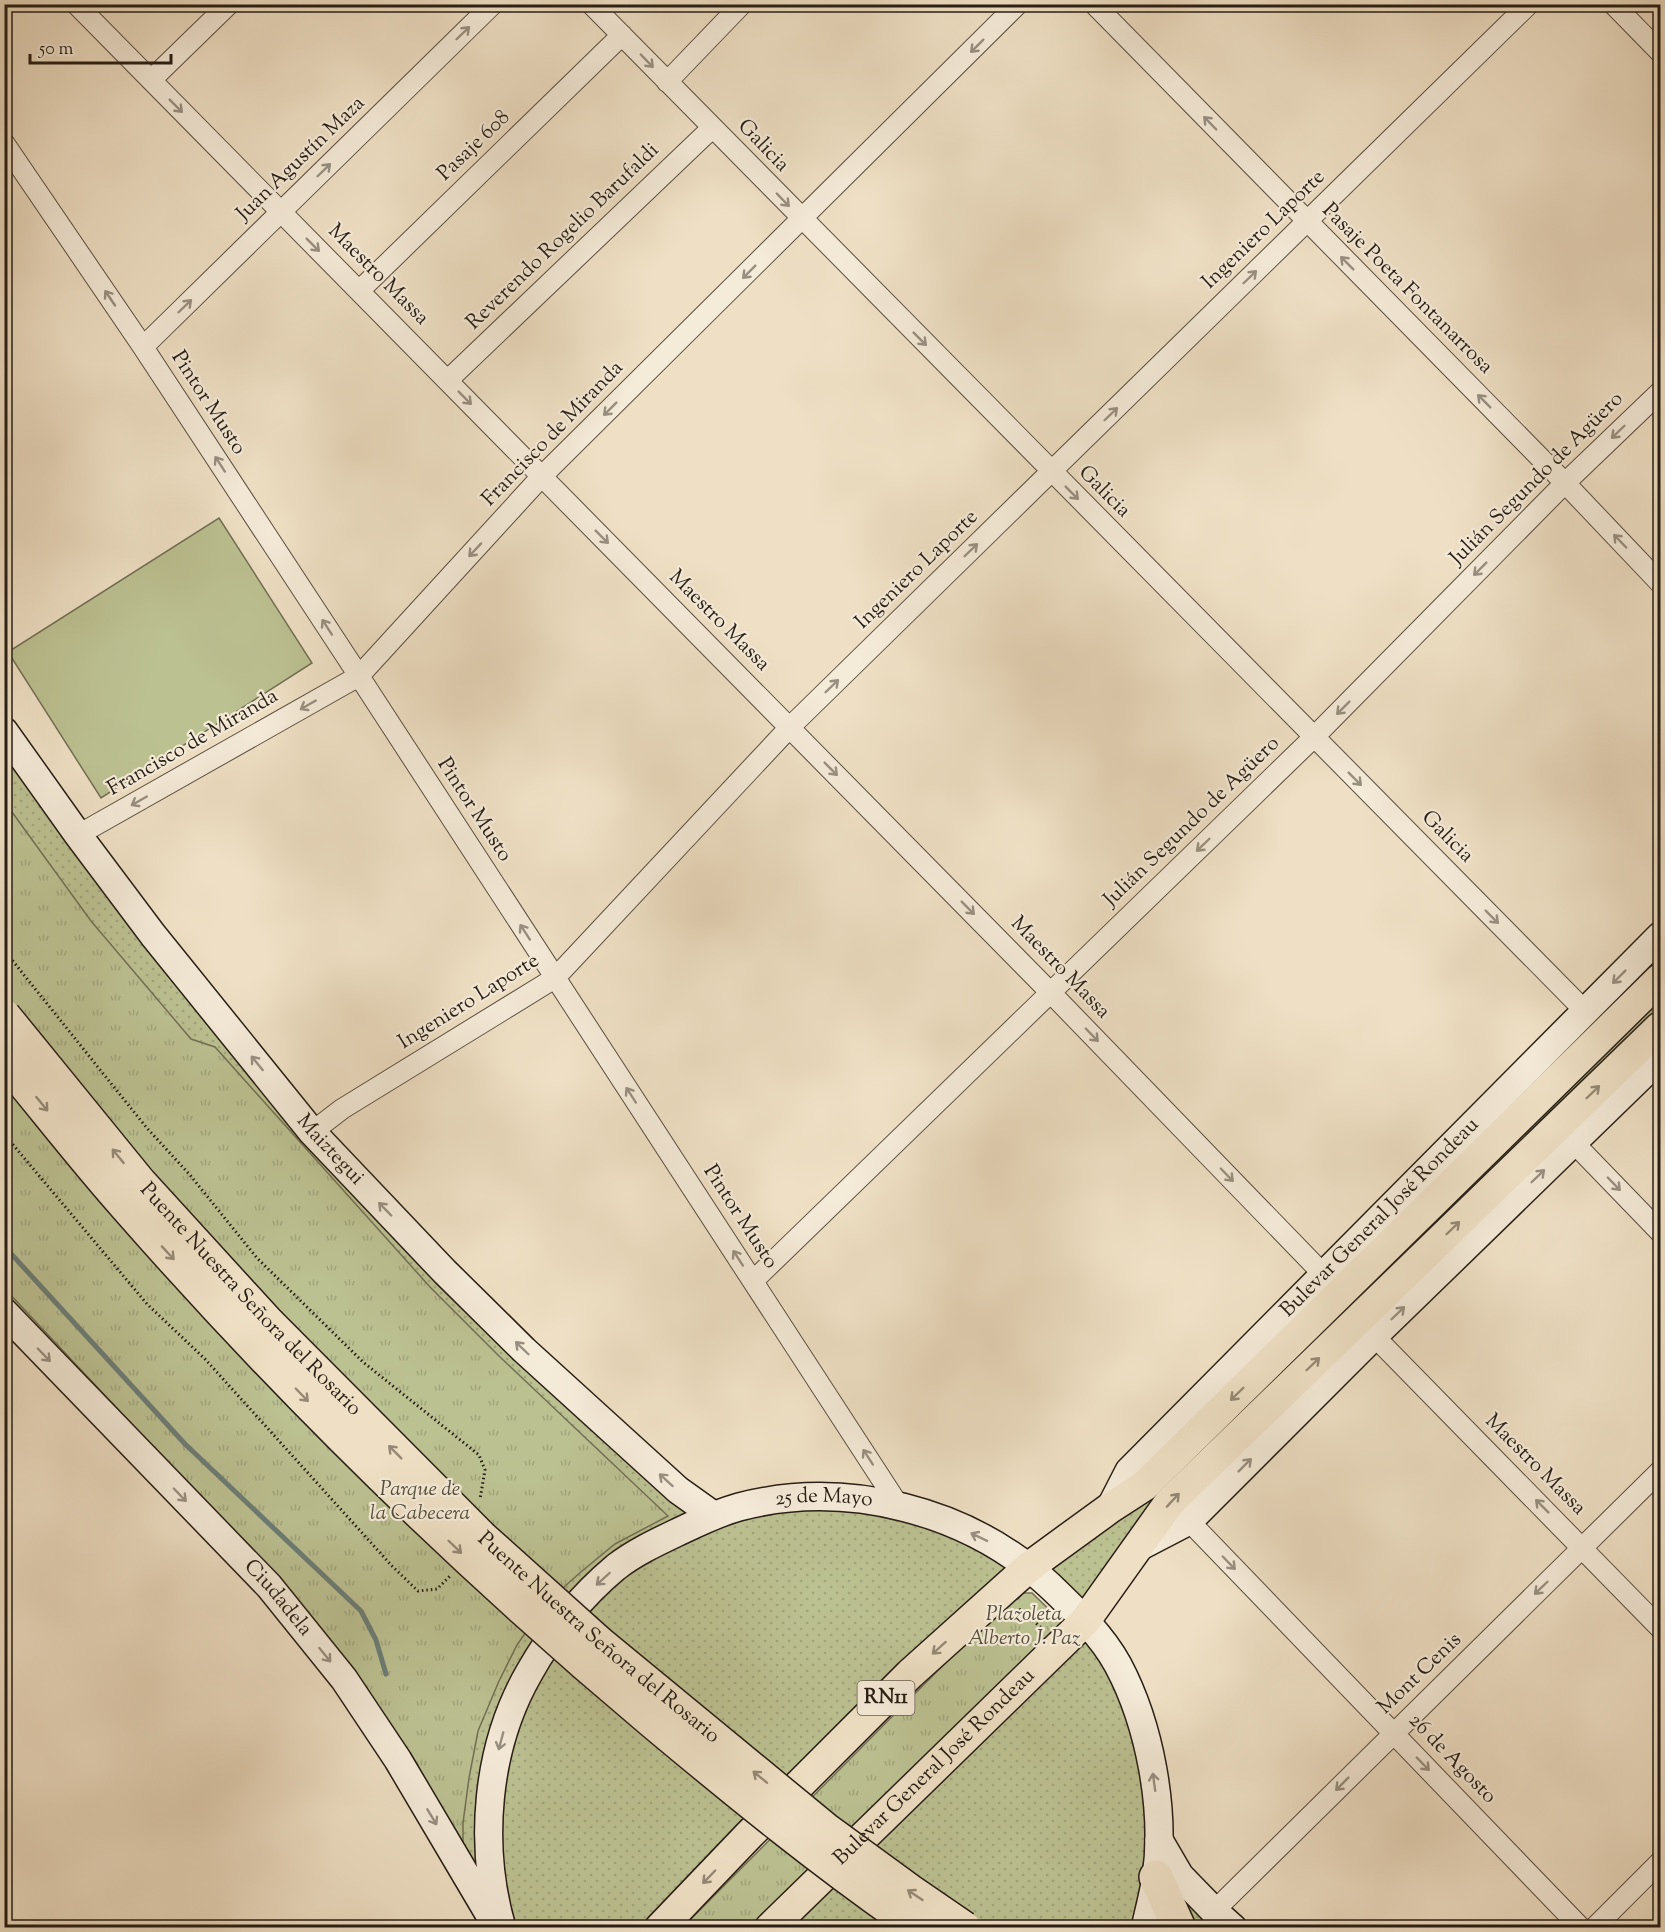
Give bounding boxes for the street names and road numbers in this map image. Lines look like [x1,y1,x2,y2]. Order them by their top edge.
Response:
street label: Juan Agustín Maza [229,89,372,229]
street label: Pasaje 608 [431,104,517,188]
street label: Galicia [730,113,796,180]
street label: Reverendo Rogelio Barufaldi [460,137,666,337]
street label: Ingeniero Laporte [1196,163,1332,297]
street label: Pasaje Poeta Fontanarrosa [1315,197,1500,382]
street label: Maestro Massa [320,217,436,333]
street label: Pintor Musto [163,345,253,461]
street label: Francisco de Miranda [475,354,631,514]
street label: Julián Segundo de Agüero [1443,385,1631,573]
street label: Galicia [1071,459,1137,525]
street label: Ingeniero Laporte [849,503,985,637]
street label: Maestro Massa [661,563,777,679]
street label: Francisco de Miranda [102,682,284,804]
street label: Julián Segundo de Agüero [1096,730,1287,915]
street label: Pintor Musto [429,752,519,868]
street label: Galicia [1414,804,1480,870]
street label: Maestro Massa [1003,910,1117,1026]
street label: Ingeniero Laporte [393,947,545,1057]
street label: Maiztegui [288,1108,371,1193]
street label: Bulevar General José Rondeau [1274,1111,1486,1325]
street label: Pintor Musto [695,1159,785,1275]
street label: Puente Nuestra Señora del Rosario [132,1176,368,1423]
street label: Maestro Massa [1477,1407,1593,1523]
street label: 25 de Mayo [773,1482,875,1516]
street label: Puente Nuestra Señora del Rosario [470,1525,726,1751]
street label: Ciudadela [236,1553,319,1643]
street label: Mont Cenis [1371,1626,1469,1722]
street label: Bulevar General José Rondeau [827,1662,1042,1873]
road number: RN11 [858,1681,914,1715]
street label: 26 de Agosto [1401,1707,1503,1811]

